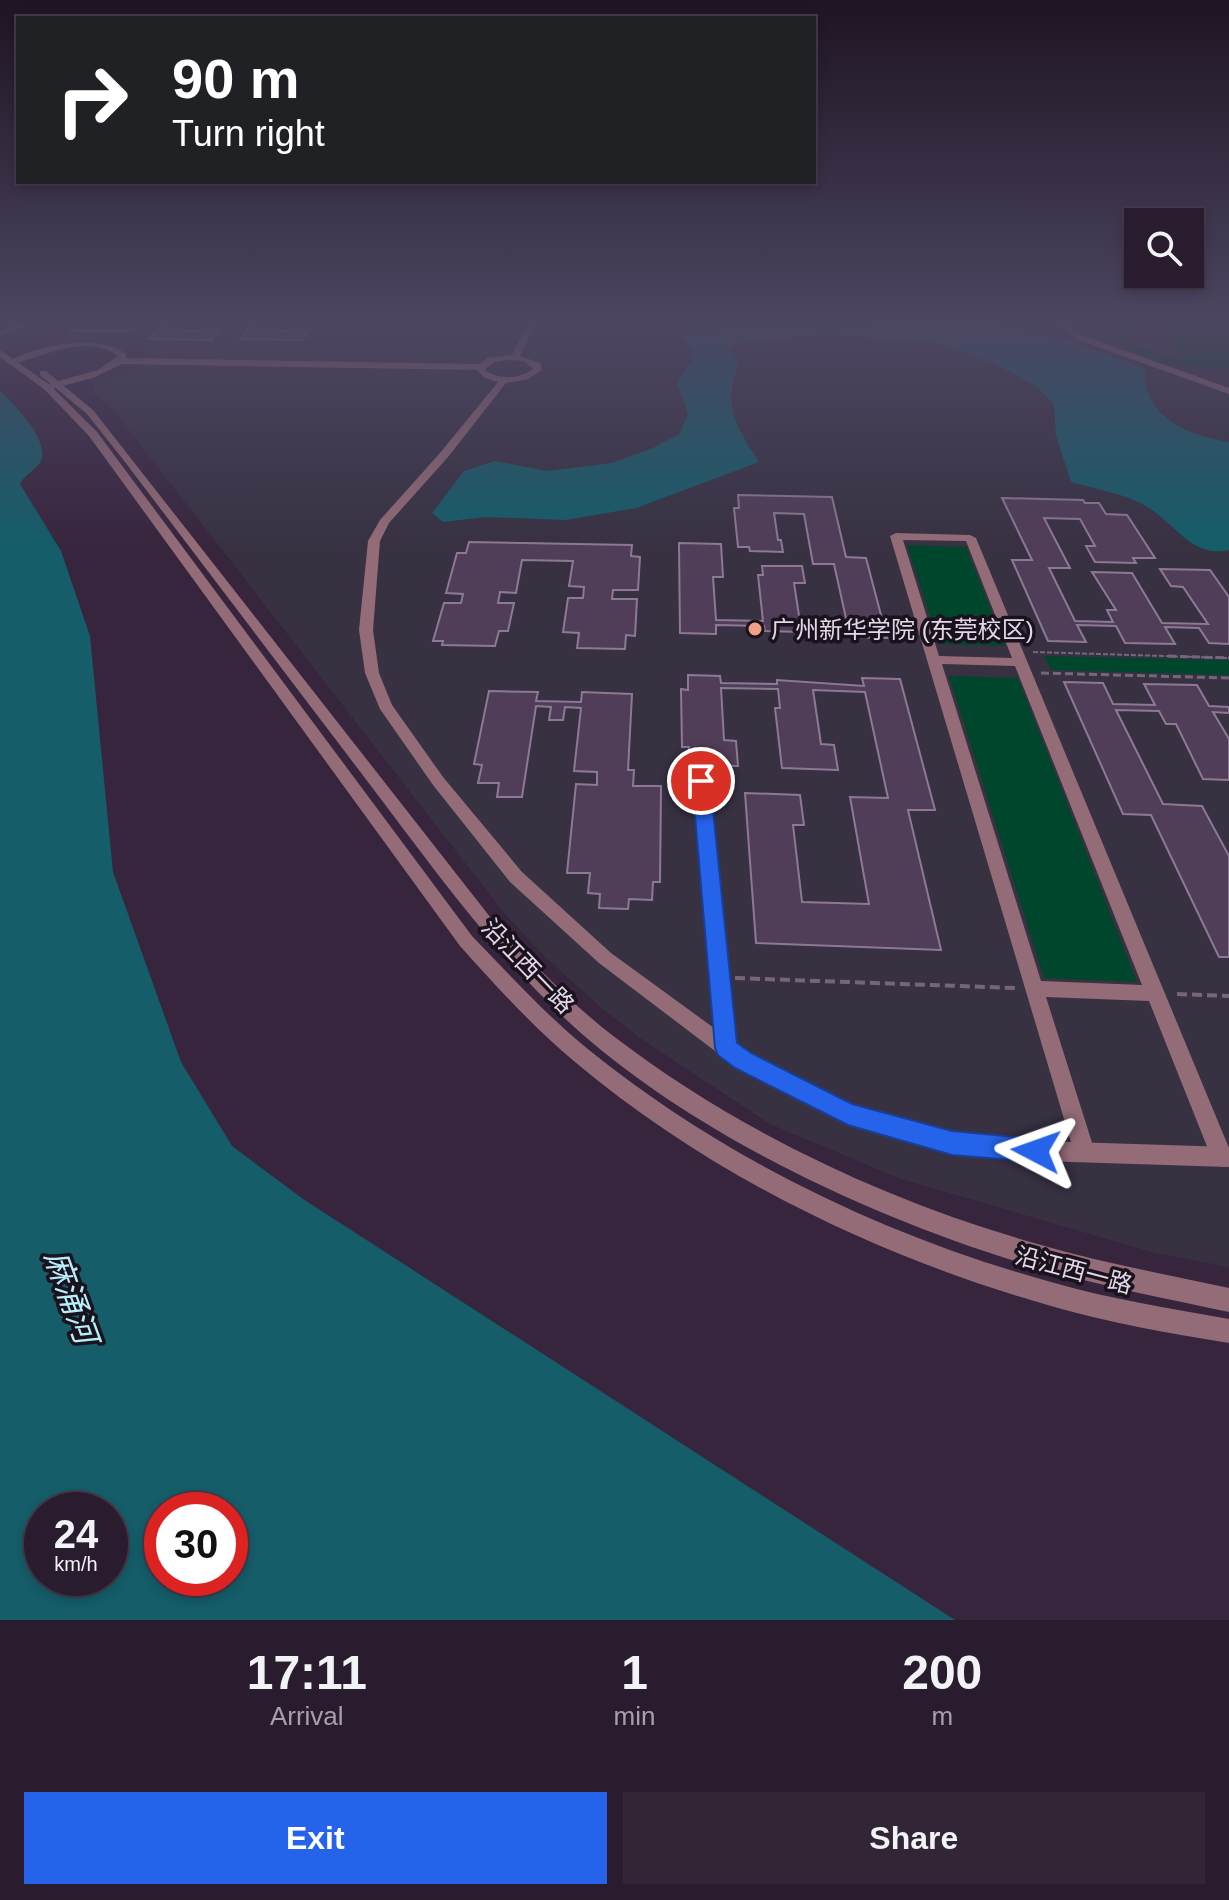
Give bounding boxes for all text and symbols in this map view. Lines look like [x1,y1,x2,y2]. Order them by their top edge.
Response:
text: 90 m [172,47,300,110]
icon: right [40,48,144,152]
text: Turn right [172,113,325,154]
map controls [1124,208,1204,288]
button: search [1124,208,1204,288]
place label: 广州新华学院 (东莞校区) [771,616,1034,643]
marker: 广州新华学院 (东莞校区) [746,620,764,638]
pin [667,747,735,815]
icon: arrive [679,759,723,803]
street label: 沿江西一路 [477,913,579,1019]
position arrow [994,1109,1078,1193]
street label: 沿江西一路 [1013,1241,1135,1299]
water label: 麻涌河 [38,1246,106,1354]
speed limit sign: 30 [144,1492,248,1596]
text: 24 [54,1512,98,1556]
text: km/h [54,1553,98,1575]
text: 17:11 [247,1646,367,1699]
text: 1 [621,1646,648,1699]
text: 200 [902,1646,982,1699]
text: Arrival [270,1701,344,1731]
text: min [614,1701,655,1731]
text: m [931,1701,953,1731]
button: Exit [24,1792,607,1884]
button: Share [623,1792,1205,1884]

